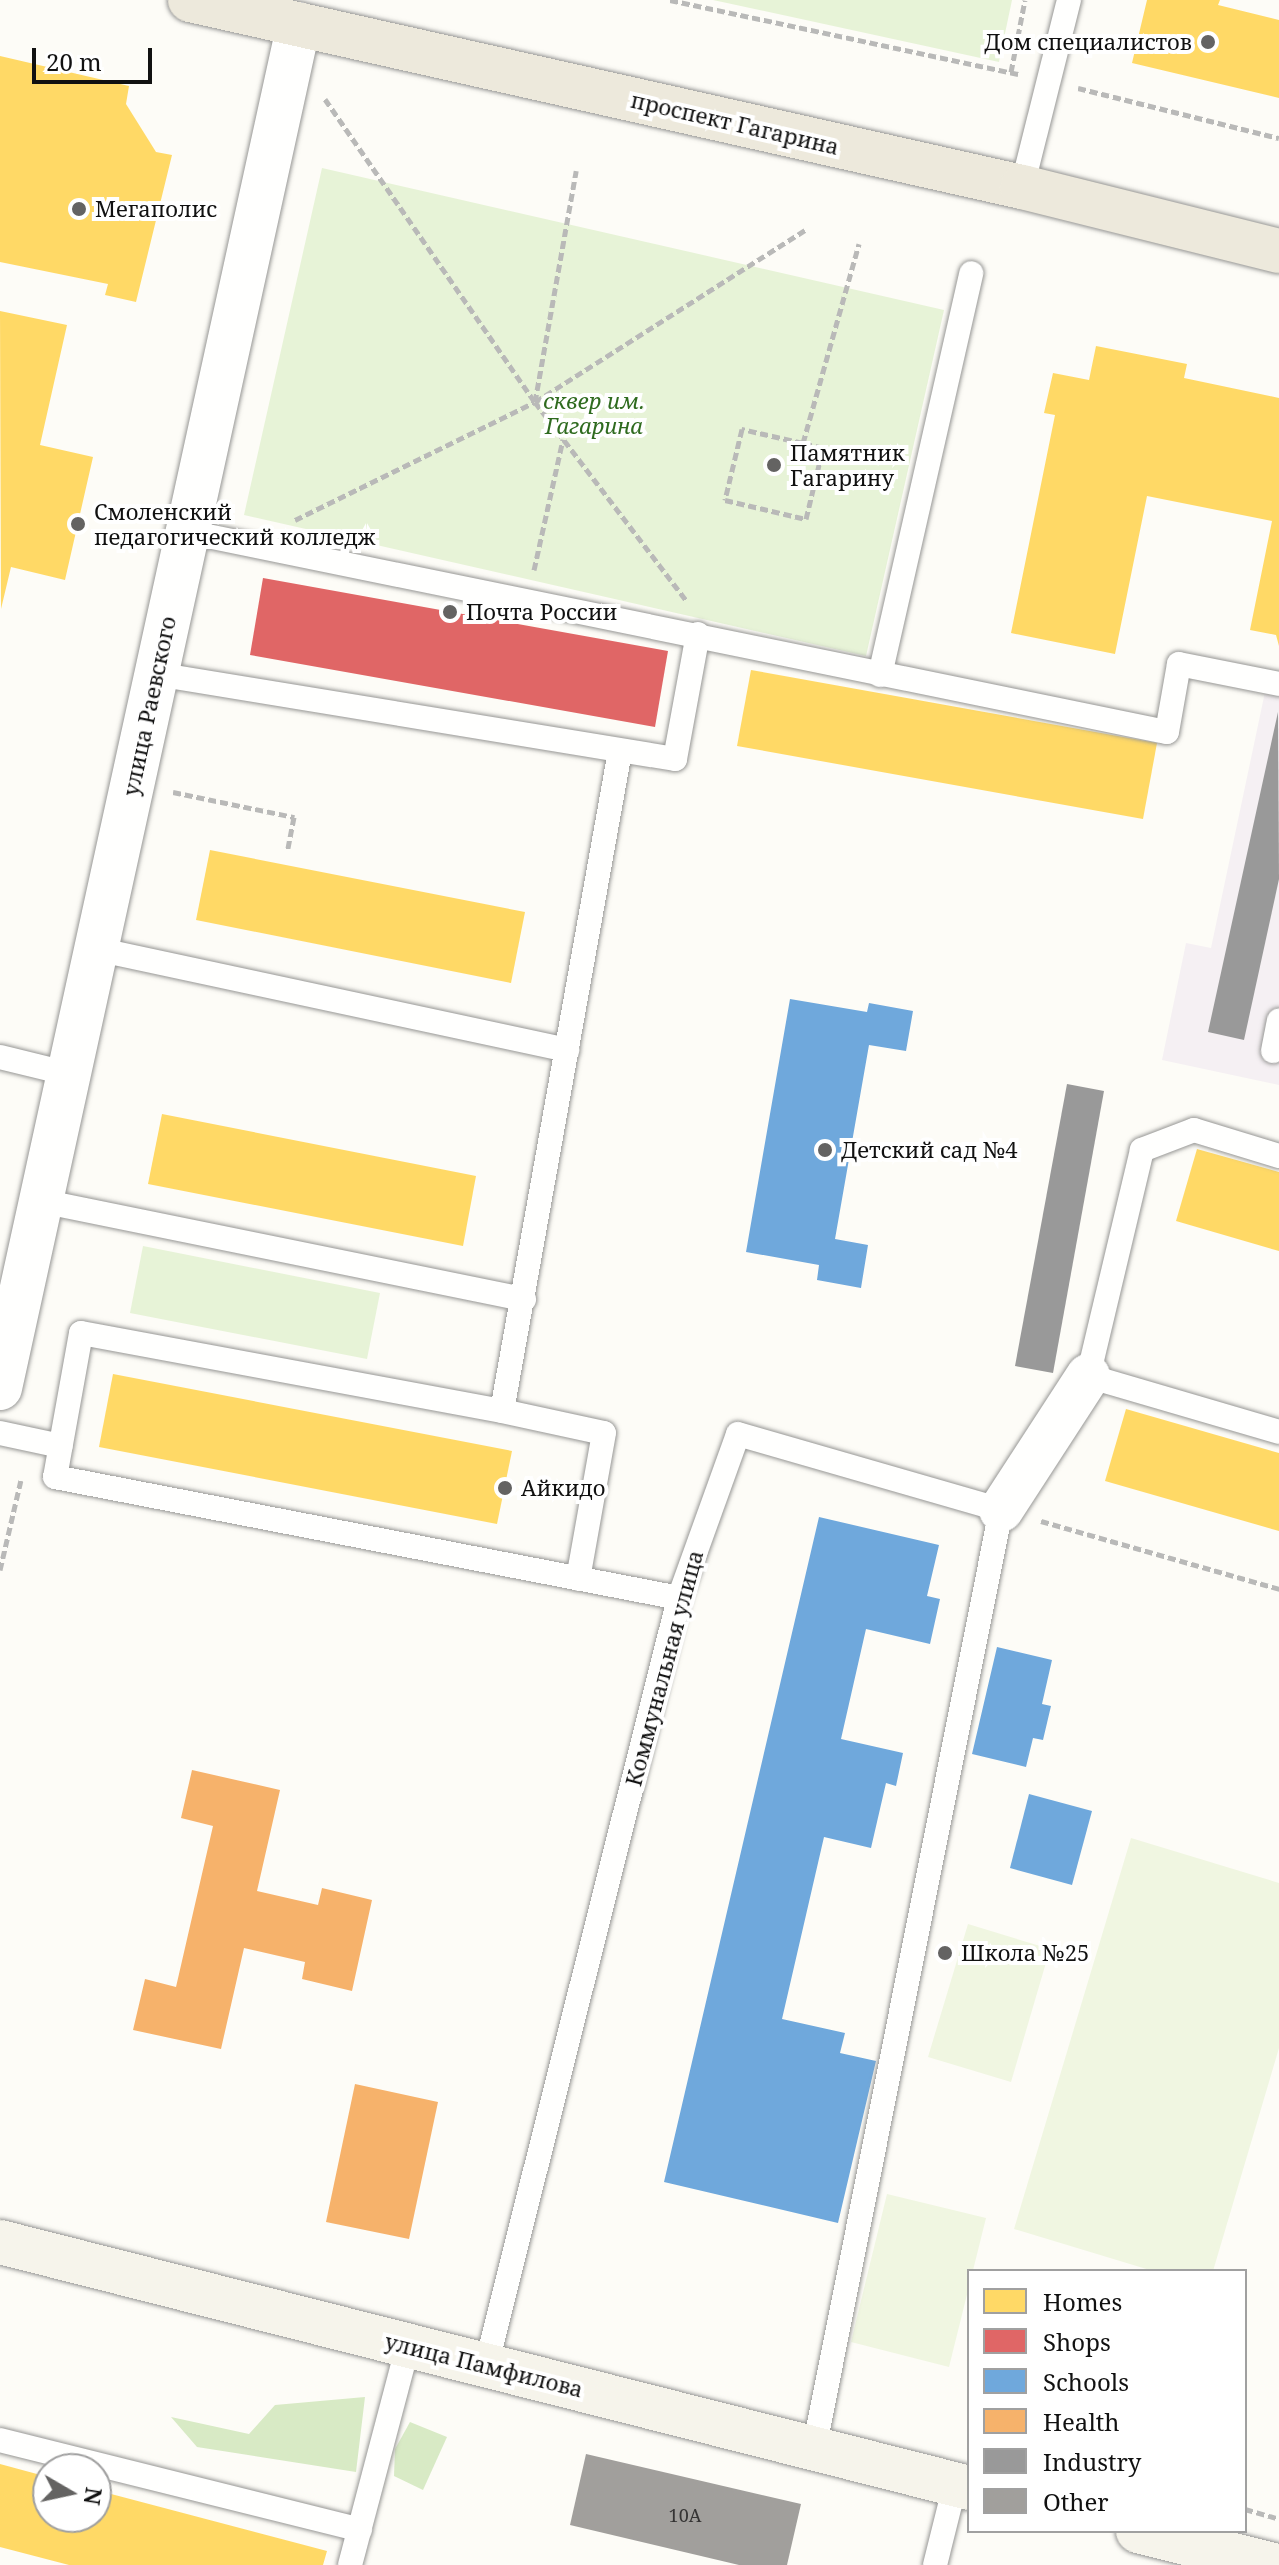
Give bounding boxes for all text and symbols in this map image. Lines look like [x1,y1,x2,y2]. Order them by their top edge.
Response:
place label: Дом специалистов [984,29,1192,55]
scale bar [36,32,156,82]
marker: Дом специалистов [1199,33,1217,51]
text: 20 m [46,45,102,78]
street label: проспект Гагарина [628,86,842,160]
place label: Мегаполис [95,196,217,222]
marker: Мегаполис [70,200,88,218]
park label: сквер им. Гагарина [543,387,645,438]
place label: Памятник Гагарину [790,439,905,490]
marker: Памятник Гагарину [765,456,783,474]
place label: Смоленский педагогический колледж [94,498,375,550]
marker: Смоленский педагогический колледж [69,515,87,533]
place label: Почта России [466,599,617,625]
marker: Почта России [441,603,459,621]
street label: улица Раевского [117,614,181,798]
place label: Детский сад №4 [841,1137,1018,1163]
marker: Детский сад №4 [816,1141,834,1159]
place label: Айкидо [521,1475,606,1501]
marker: Айкидо [496,1479,514,1497]
street label: Коммунальная улица [620,1547,708,1789]
place label: Школа №25 [961,1940,1089,1966]
marker: Школа №25 [936,1944,954,1962]
legend [967,2269,1247,2533]
text: Homes [1043,2285,1122,2318]
text: Shops [1043,2325,1111,2358]
street label: улица Памфилова [382,2328,586,2402]
text: Schools [1043,2365,1129,2398]
text: Health [1043,2405,1120,2438]
text: Industry [1043,2445,1141,2478]
north arrow [32,2453,112,2533]
text: Other [1043,2485,1109,2518]
text: N [78,2486,110,2507]
house number: 10А [669,2504,701,2526]

